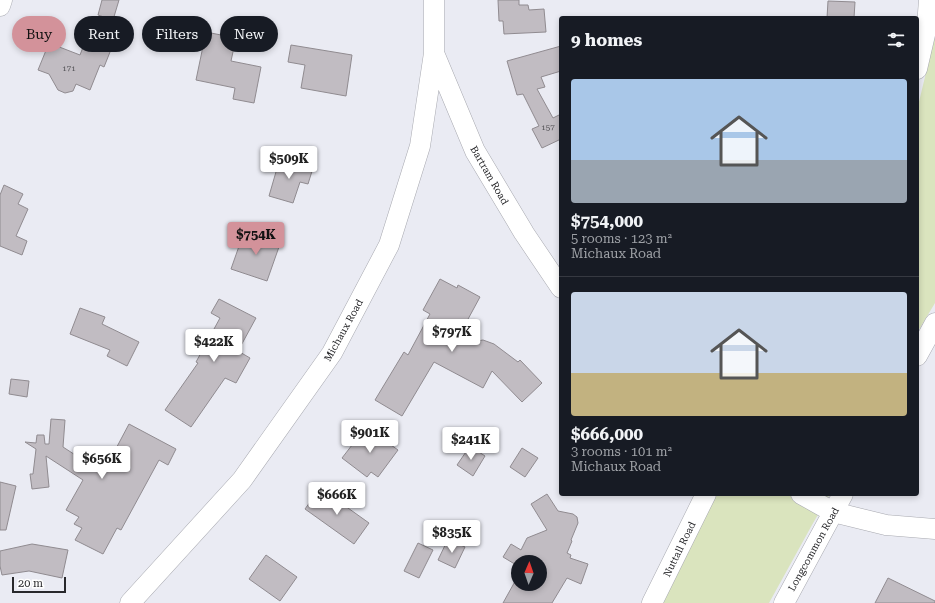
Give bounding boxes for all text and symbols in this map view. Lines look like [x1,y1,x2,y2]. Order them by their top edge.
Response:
chip: Buy [12,16,66,52]
chip: Rent [74,16,134,52]
chip: Filters [142,16,212,52]
chip: New [220,16,278,52]
icon: filters [885,29,907,51]
text: 9 homes [571,30,642,50]
house number: 171 [62,64,76,73]
icon: home [703,105,775,177]
house number: 157 [541,123,555,132]
street label: Bartram Road [468,144,511,207]
pin: $509K [261,146,317,180]
text: $509K [269,151,309,166]
text: $754,000 [571,211,643,231]
pin: $754K [228,222,284,256]
text: $754K [236,227,276,242]
text: 5 rooms · 123 m² [571,231,672,246]
text: Michaux Road [571,246,661,261]
street label: Michaux Road [322,297,365,363]
icon: home [703,318,775,390]
pin: $797K [424,319,480,353]
text: $797K [432,324,472,339]
pin: $422K [186,329,242,363]
text: $422K [194,334,234,349]
pin: $901K [342,420,398,454]
text: $666,000 [571,424,643,444]
text: $901K [350,425,390,440]
pin: $241K [443,427,499,461]
text: $241K [451,432,491,447]
text: 3 rooms · 101 m² [571,444,672,459]
pin: $656K [74,446,130,480]
text: $656K [82,451,122,466]
text: Michaux Road [571,459,661,474]
pin: $666K [309,482,365,516]
text: $666K [317,487,357,502]
street label: Longcommon Road [786,505,841,593]
street label: Nuttall Road [661,519,698,579]
pin: $835K [424,520,480,554]
text: $835K [432,525,472,540]
north arrow [511,555,547,591]
map controls [511,555,547,591]
scale bar [12,575,66,594]
text: 20 m [18,577,43,590]

